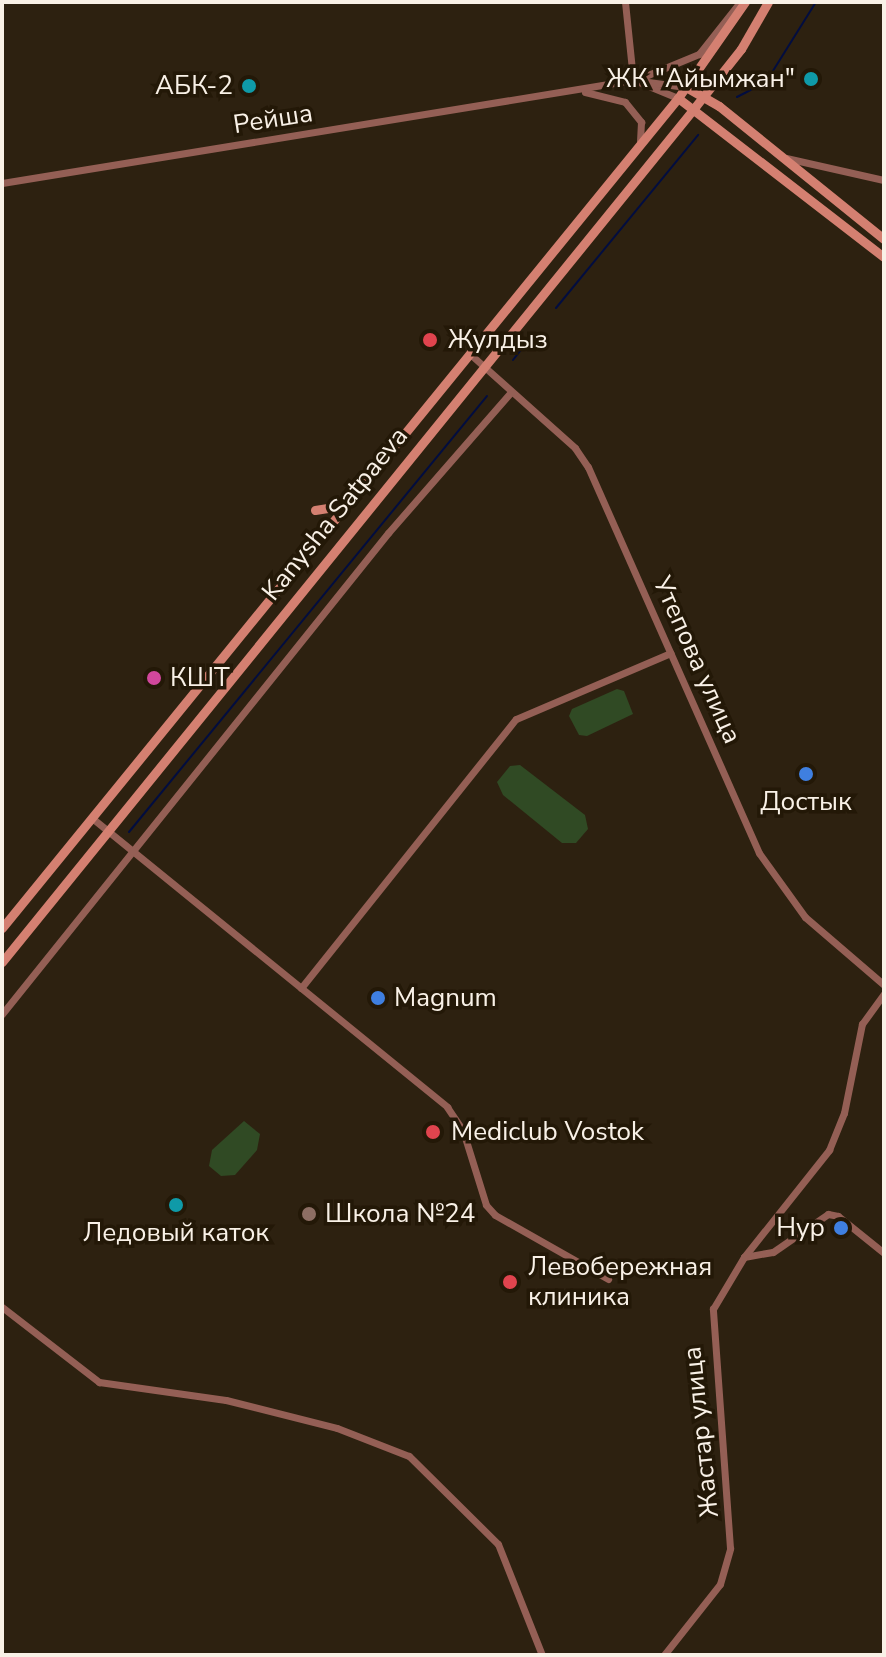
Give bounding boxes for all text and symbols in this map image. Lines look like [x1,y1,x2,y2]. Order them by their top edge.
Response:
place label: ЖК "Айымжан" [606,63,795,95]
place label: АБК-2 [155,70,233,102]
marker: ЖК "Айымжан" [802,70,820,88]
marker: АБК-2 [240,77,258,95]
street label: Рейша [231,97,315,141]
place label: Жулдыз [448,324,548,356]
marker: Жулдыз [419,329,441,351]
street label: Kanysha Satpaeva [256,421,414,607]
street label: Утепова улица [646,572,748,748]
place label: КШТ [170,662,230,694]
marker: КШТ [145,669,163,687]
marker: Достык [797,765,815,783]
place label: Достык [760,786,852,818]
place label: Magnum [394,982,497,1014]
marker: Magnum [369,989,387,1007]
place label: Mediclub Vostok [451,1116,644,1148]
marker: Mediclub Vostok [422,1121,444,1143]
marker: Ледовый каток [167,1196,185,1214]
place label: Школа №24 [325,1198,475,1230]
marker: Школа №24 [300,1205,318,1223]
place label: Нур [776,1212,825,1244]
place label: Ледовый каток [83,1217,269,1249]
marker: Нур [832,1219,850,1237]
place label: Левобережная клиника [528,1251,712,1312]
marker: Левобережная клиника [499,1271,521,1293]
street label: Жастар улица [677,1345,725,1519]

